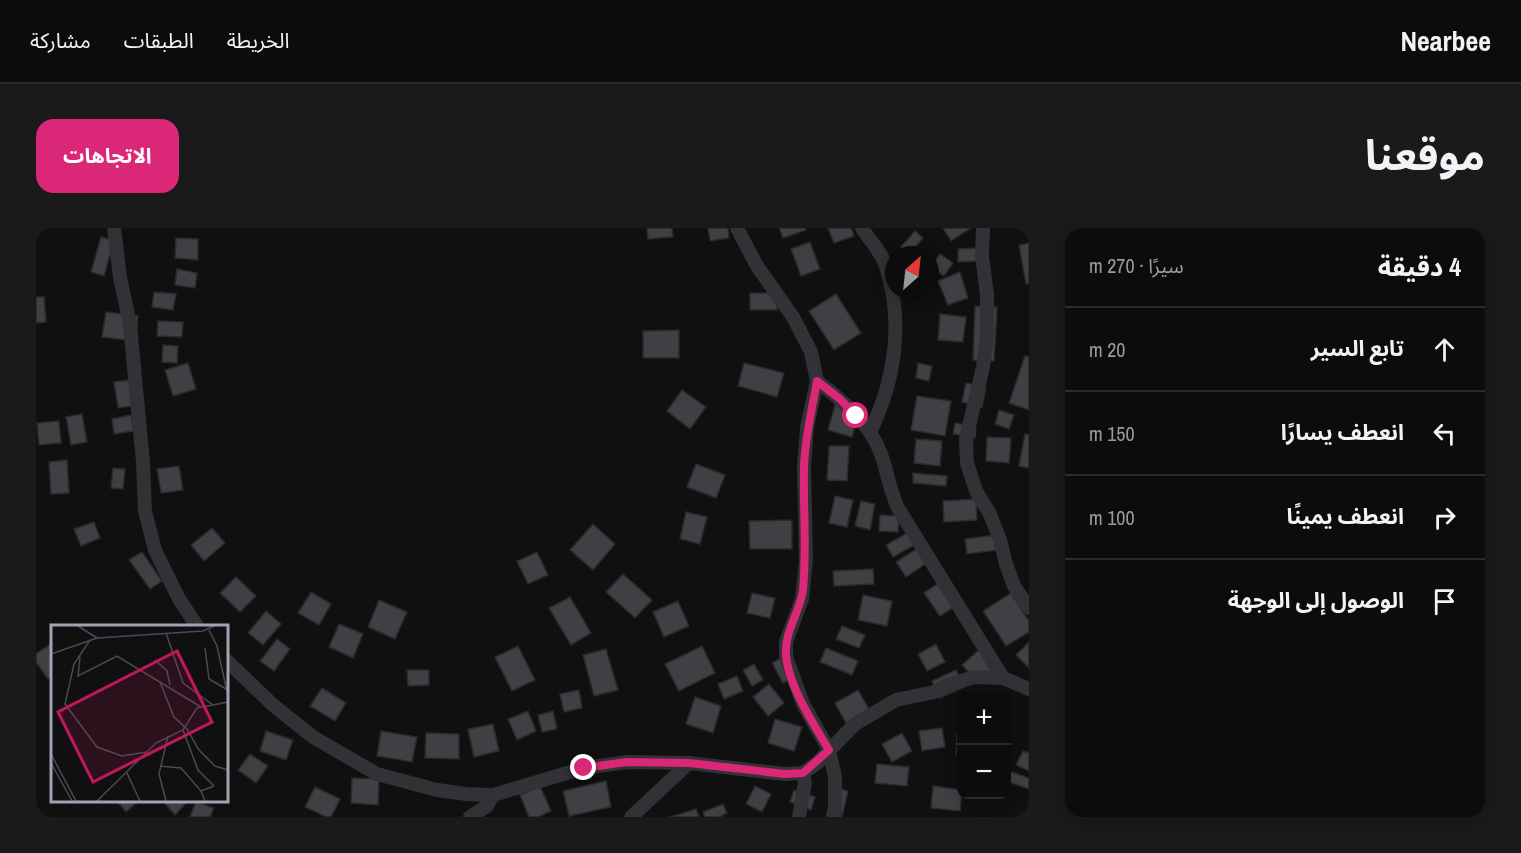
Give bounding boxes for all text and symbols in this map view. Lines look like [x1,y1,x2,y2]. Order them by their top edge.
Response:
text: Nearbee [1400,22,1491,60]
text: مشاركة [30,26,91,55]
text: الطبقات [124,26,194,55]
text: الخريطة [227,26,290,55]
button: الاتجاهات [36,119,179,193]
text: موقعنا [1365,127,1485,183]
north arrow [885,246,939,300]
text: 4 دقيقة [1378,249,1461,284]
text: سيرًا · 270 m [1089,252,1184,279]
text: تابع السير [1311,333,1404,363]
icon: ahead [1428,333,1461,366]
text: 20 m [1089,336,1125,363]
route start [842,402,868,428]
text: انعطف يسارًا [1281,417,1404,447]
icon: left [1428,417,1461,450]
text: 150 m [1089,420,1135,447]
text: انعطف يمينًا [1286,501,1404,531]
icon: right [1428,501,1461,534]
text: 100 m [1089,504,1135,531]
text: الوصول إلى الوجهة [1228,585,1404,615]
icon: arrive [1428,585,1461,618]
inset map [51,625,228,802]
map controls [957,691,1011,799]
button: + [957,691,1011,745]
button: − [957,745,1011,799]
route end [570,754,596,780]

